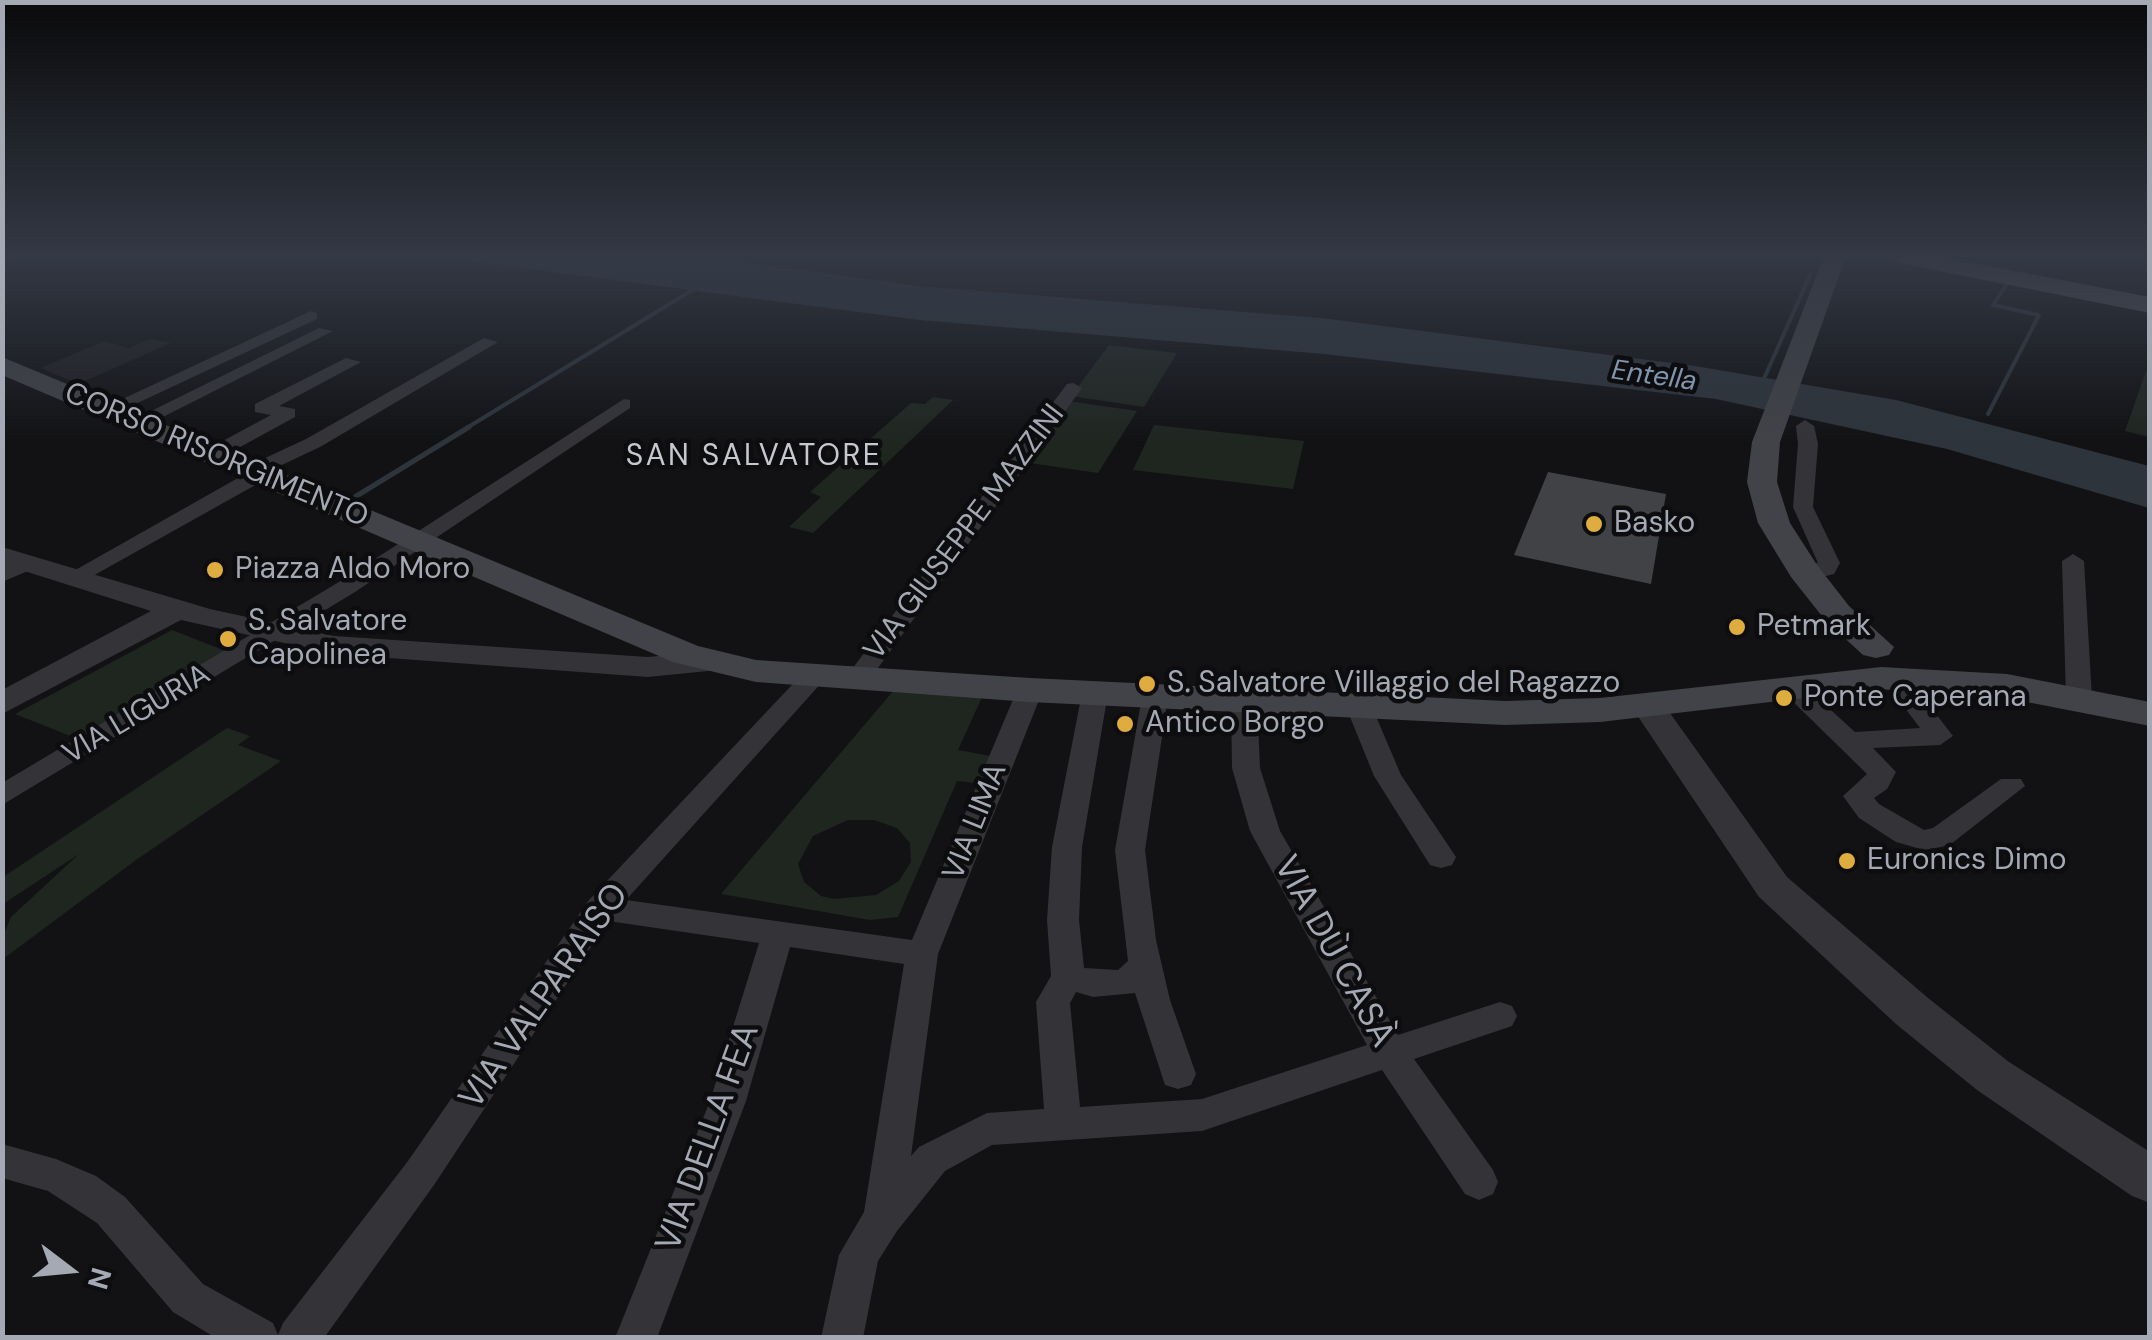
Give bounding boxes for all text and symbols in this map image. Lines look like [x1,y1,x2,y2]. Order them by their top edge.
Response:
water label: Entella [1609,354,1699,400]
street label: CORSO RISORGIMENTO [59,376,373,536]
street label: VIA GIUSEPPE MAZZINI [857,398,1073,668]
district label: SAN SALVATORE [626,439,882,475]
place label: Basko [1614,506,1695,542]
marker: Basko [1583,513,1605,535]
place label: Piazza Aldo Moro [235,552,470,588]
marker: Piazza Aldo Moro [204,559,226,581]
place label: S. Salvatore Capolinea [248,604,407,674]
place label: Petmark [1757,609,1871,645]
marker: Petmark [1726,616,1748,638]
marker: S. Salvatore Capolinea [217,628,239,650]
street label: VIA LIGURIA [57,657,217,773]
place label: S. Salvatore Villaggio del Ragazzo [1167,666,1620,702]
marker: S. Salvatore Villaggio del Ragazzo [1136,673,1158,695]
place label: Ponte Caperana [1804,680,2027,716]
marker: Ponte Caperana [1773,687,1795,709]
place label: Antico Borgo [1145,706,1325,742]
marker: Antico Borgo [1114,713,1136,735]
street label: VIA LIMA [936,758,1016,886]
place label: Euronics Dimo [1867,843,2066,879]
street label: VIA DÙ CASÀ [1263,849,1403,1055]
marker: Euronics Dimo [1836,850,1858,872]
street label: VIA VALPARAISO [452,876,638,1118]
street label: VIA DELLA FEA [648,1018,770,1258]
north arrow [20,1220,120,1320]
text: N [79,1263,120,1293]

